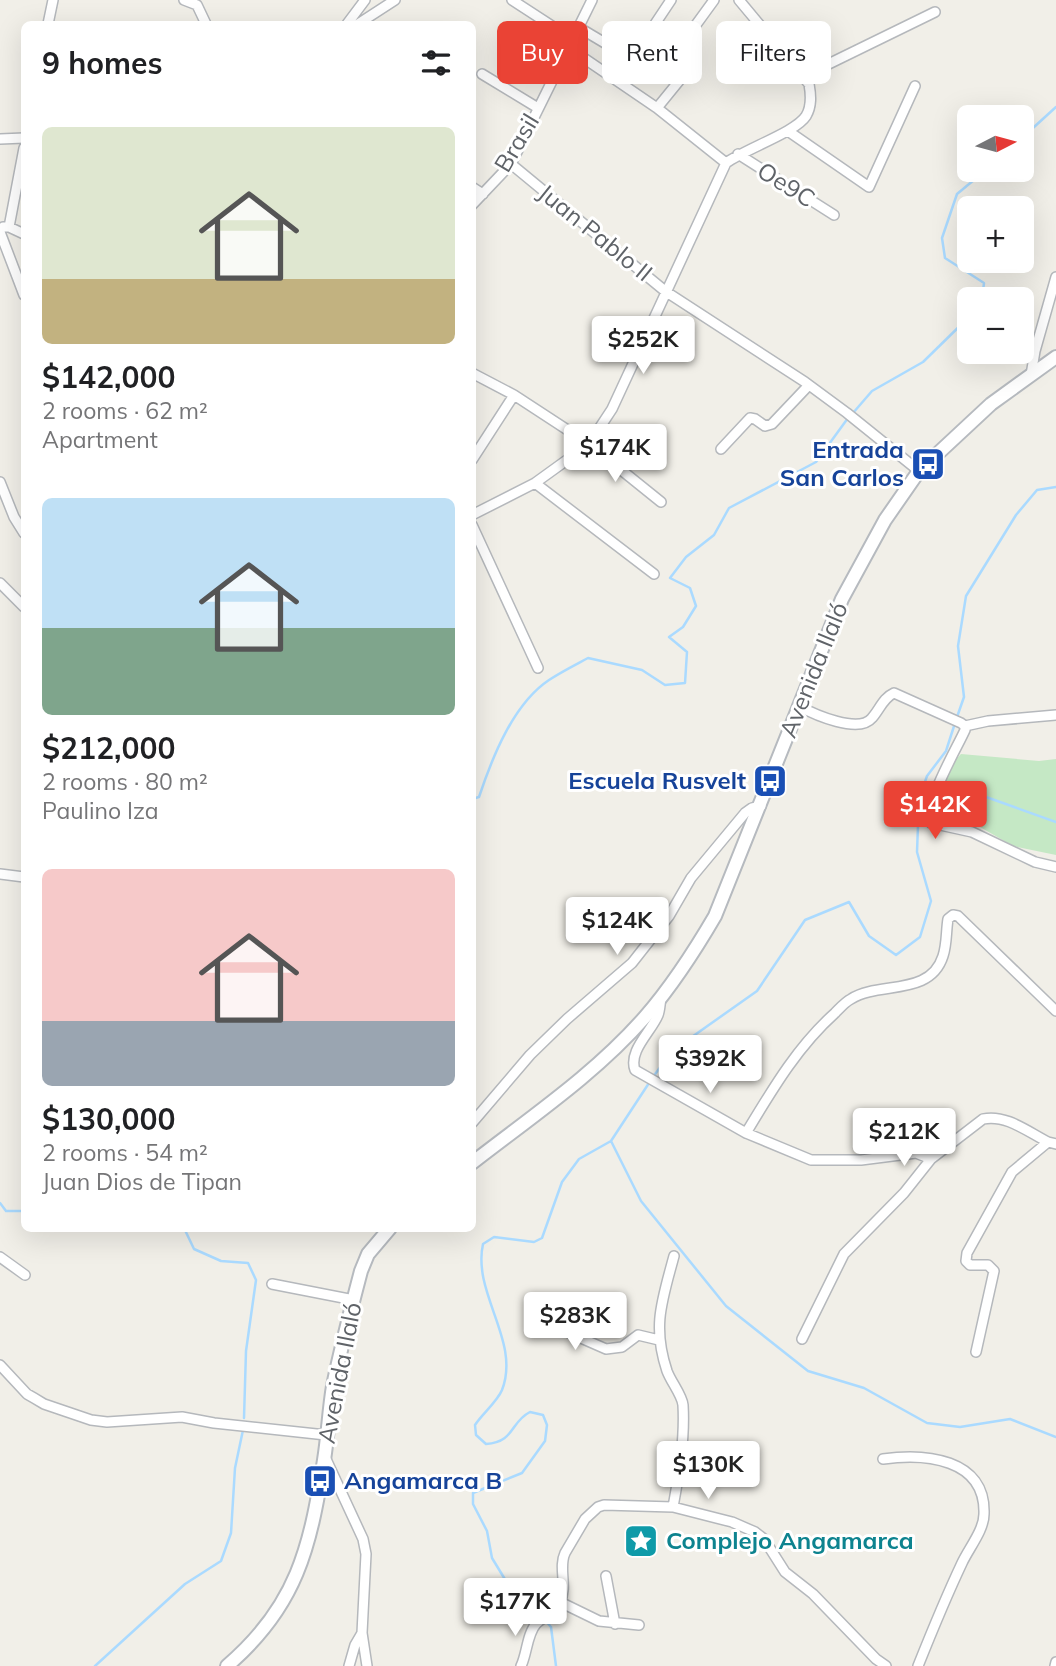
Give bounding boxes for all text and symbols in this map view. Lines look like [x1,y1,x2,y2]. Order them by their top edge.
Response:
chip: Buy [497,21,588,84]
chip: Rent [602,21,702,84]
chip: Filters [716,21,831,84]
text: 9 homes [42,44,163,82]
icon: filters [417,44,455,82]
north arrow [957,105,1034,182]
map controls [957,105,1034,364]
street label: Brasil [487,108,545,177]
street label: Oe9C [752,155,821,213]
icon: home [186,173,312,299]
street label: Juan Pablo II [532,177,659,287]
button: + [957,196,1034,273]
button: − [957,287,1034,364]
pin: $252K [594,316,692,376]
text: $252K [608,324,678,353]
text: $142,000 [42,358,175,396]
text: 2 rooms · 62 m² [42,396,208,425]
pin: $174K [566,424,664,484]
text: Apartment [42,425,158,454]
text: $174K [580,432,650,461]
place label: Entrada San Carlos [780,434,904,492]
bus stop icon: Entrada San Carlos [909,445,947,483]
icon: home [186,544,312,670]
street label: Avenida Ilaló [772,598,854,742]
text: $212,000 [42,729,175,767]
bus stop icon: Escuela Rusvelt [751,762,789,800]
place label: Escuela Rusvelt [568,765,746,795]
text: 2 rooms · 80 m² [42,767,208,796]
pin: $142K [886,782,984,841]
text: $142K [900,789,970,818]
text: Paulino Iza [42,796,159,825]
pin: $124K [568,898,666,957]
text: $124K [582,905,652,934]
icon: home [186,915,312,1041]
pin: $392K [661,1036,759,1095]
text: $392K [675,1043,745,1072]
text: $130,000 [42,1100,175,1138]
pin: $212K [855,1108,953,1168]
text: $212K [869,1116,939,1145]
text: 2 rooms · 54 m² [42,1138,208,1167]
text: Juan Dios de Tipan [42,1167,242,1196]
pin: $283K [526,1292,624,1352]
street label: Avenida Ilaló [311,1300,367,1446]
text: $283K [540,1300,610,1329]
pin: $130K [659,1442,757,1501]
text: $130K [673,1449,743,1478]
bus stop icon: Angamarca B [301,1462,339,1500]
place label: Angamarca B [344,1465,502,1495]
place icon: Complejo Angamarca [622,1522,660,1560]
place label: Complejo Angamarca [666,1525,914,1555]
pin: $177K [466,1578,564,1638]
text: $177K [480,1586,550,1615]

